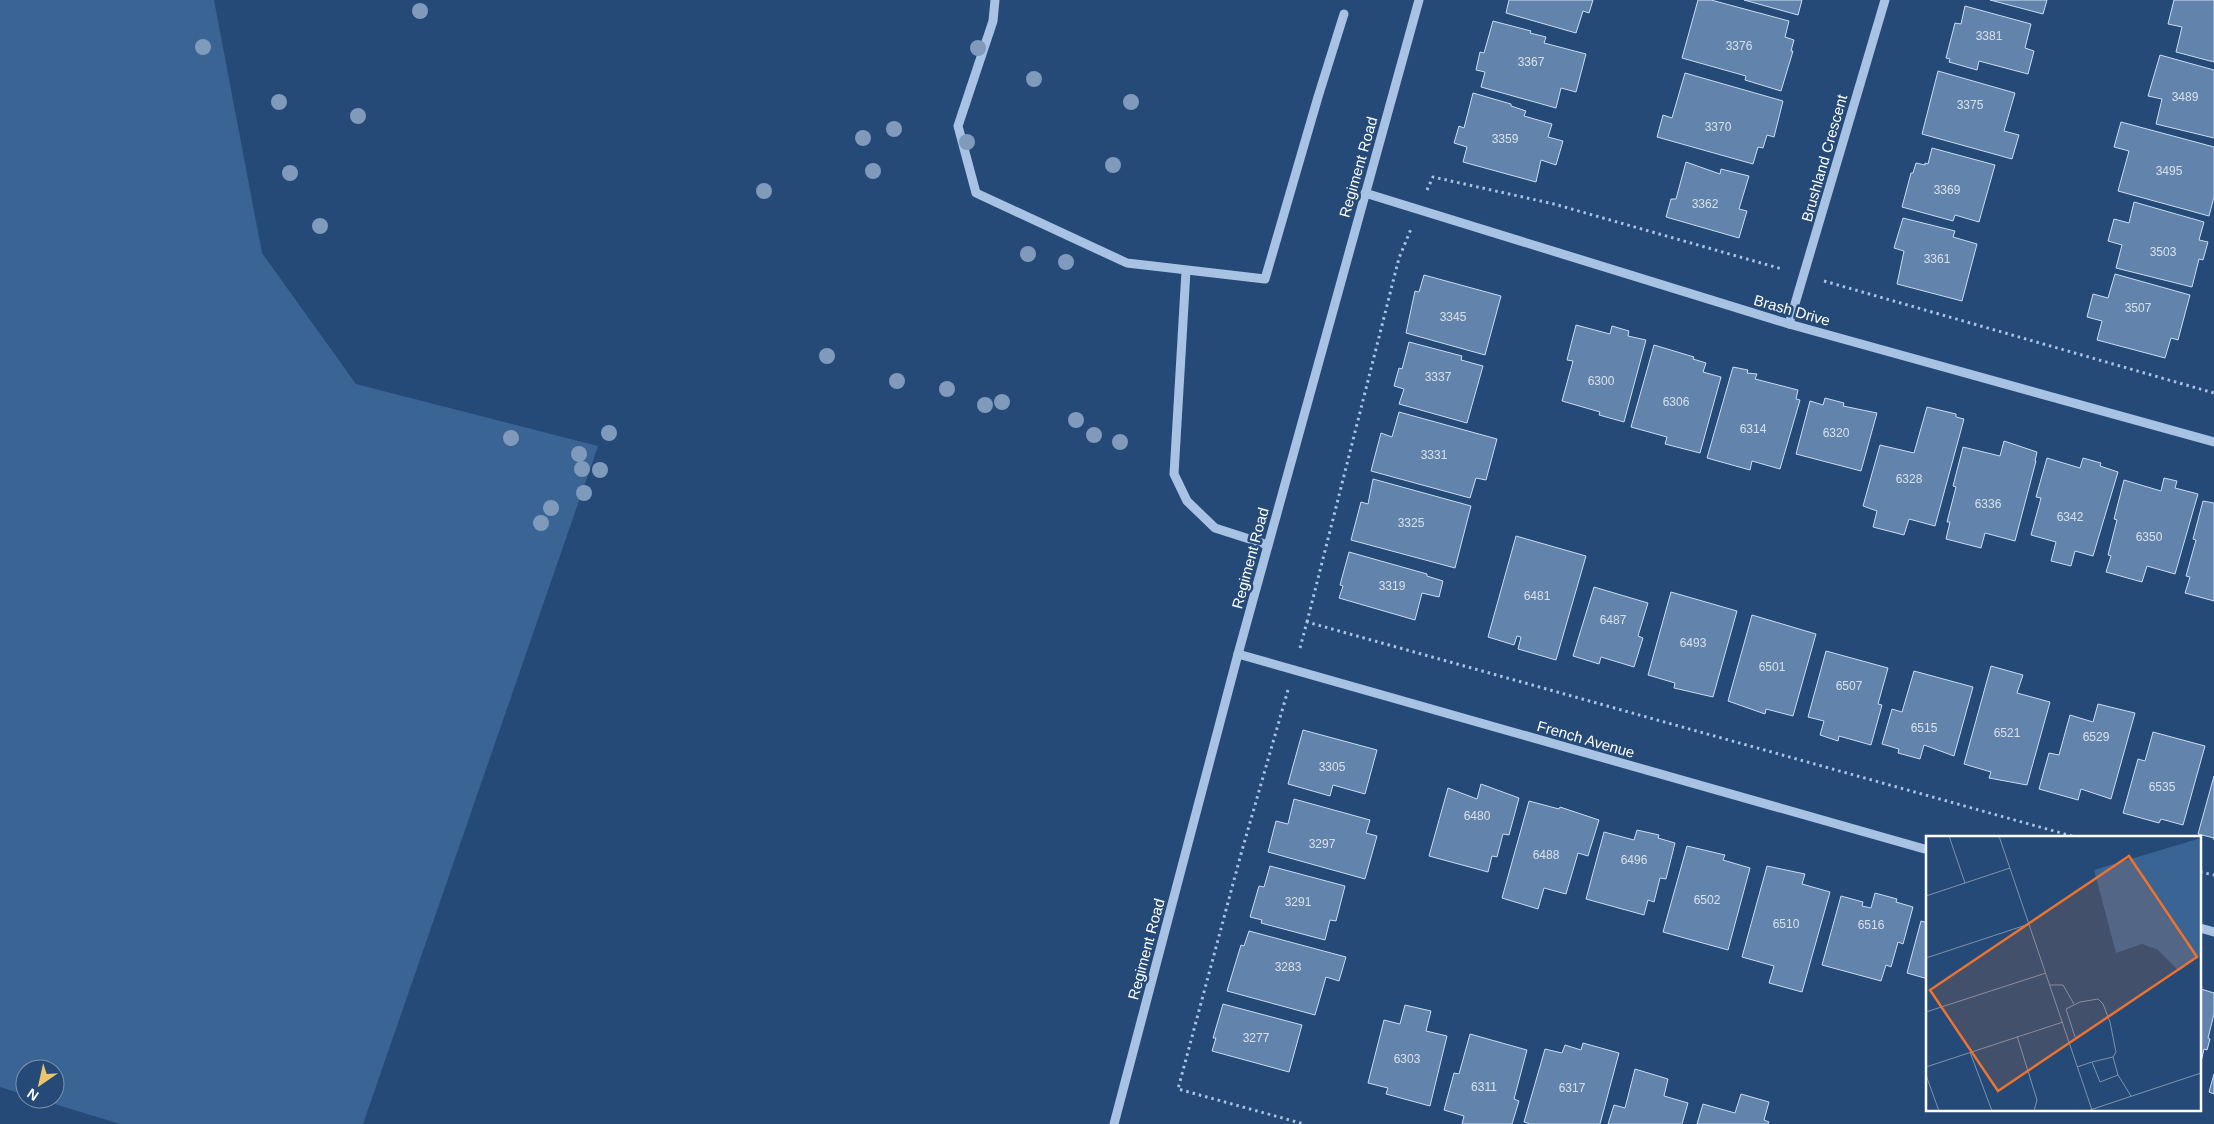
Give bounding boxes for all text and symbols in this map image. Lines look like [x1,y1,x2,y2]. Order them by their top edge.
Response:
house number: 3381 [1976,29,2003,43]
house number: 3376 [1726,39,1753,53]
house number: 3367 [1518,55,1545,69]
house number: 3489 [2172,90,2199,104]
street label: Brushland Crescent [1798,92,1851,224]
house number: 3375 [1957,98,1984,112]
street label: Regiment Road [1335,115,1381,219]
house number: 3370 [1705,120,1732,134]
house number: 3359 [1492,132,1519,146]
house number: 3495 [2156,164,2183,178]
house number: 3369 [1934,183,1961,197]
house number: 3362 [1692,197,1719,211]
house number: 3503 [2150,245,2177,259]
house number: 3361 [1924,252,1951,266]
street label: Brash Drive [1752,291,1832,329]
house number: 3507 [2125,301,2152,315]
house number: 3345 [1440,310,1467,324]
house number: 3337 [1425,370,1452,384]
house number: 6300 [1588,374,1615,388]
house number: 6306 [1663,395,1690,409]
house number: 6314 [1740,422,1767,436]
house number: 6320 [1823,426,1850,440]
house number: 3331 [1421,448,1448,462]
house number: 6328 [1896,472,1923,486]
house number: 6336 [1975,497,2002,511]
street label: Regiment Road [1228,505,1272,611]
house number: 6342 [2057,510,2084,524]
house number: 3325 [1398,516,1425,530]
house number: 6350 [2136,530,2163,544]
house number: 3319 [1379,579,1406,593]
house number: 6481 [1524,589,1551,603]
house number: 6487 [1600,613,1627,627]
house number: 6493 [1680,636,1707,650]
house number: 6501 [1759,660,1786,674]
house number: 6507 [1836,679,1863,693]
street label: French Avenue [1535,717,1637,761]
house number: 6515 [1911,721,1938,735]
house number: 6521 [1994,726,2021,740]
house number: 6529 [2083,730,2110,744]
house number: 3305 [1319,760,1346,774]
house number: 6535 [2149,780,2176,794]
house number: 6480 [1464,809,1491,823]
inset map [1926,836,2202,1112]
house number: 3297 [1309,837,1336,851]
house number: 6488 [1533,848,1560,862]
house number: 6496 [1621,853,1648,867]
house number: 6502 [1694,893,1721,907]
house number: 3291 [1285,895,1312,909]
street label: Regiment Road [1124,896,1168,1002]
house number: 6510 [1773,917,1800,931]
house number: 6516 [1858,918,1885,932]
house number: 3283 [1275,960,1302,974]
house number: 3277 [1243,1031,1270,1045]
house number: 6303 [1394,1052,1421,1066]
north arrow [15,1059,65,1109]
house number: 6311 [1471,1080,1497,1094]
house number: 6317 [1559,1081,1586,1095]
text: N [24,1085,41,1104]

